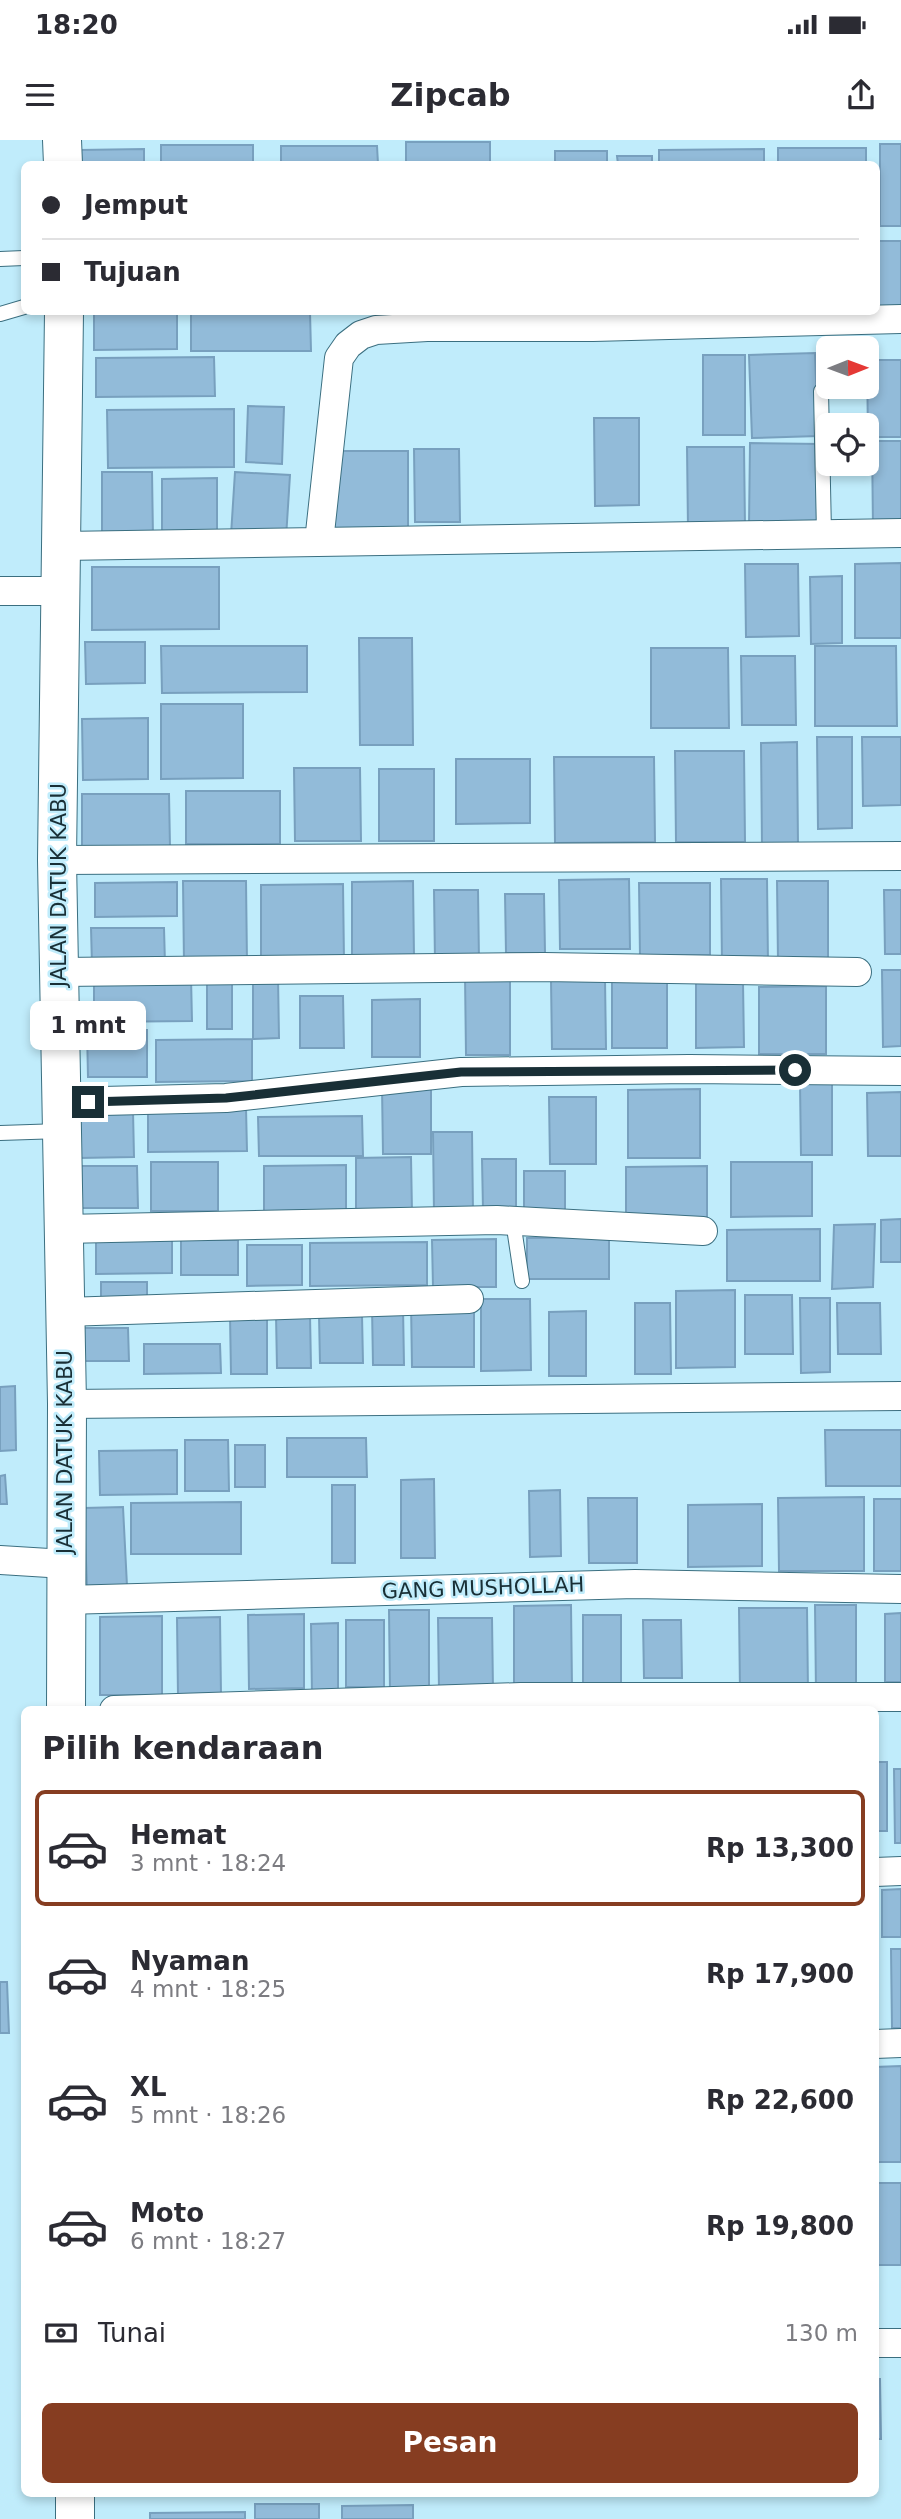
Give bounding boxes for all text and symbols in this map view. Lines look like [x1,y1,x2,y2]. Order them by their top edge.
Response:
text: 18:20 [35,10,118,40]
icon: menu [21,76,59,114]
text: Zipcab [390,76,511,114]
icon: share [842,76,880,114]
text: Jemput [84,190,188,220]
text: Tujuan [84,257,181,287]
north arrow [816,336,878,399]
map controls [816,336,879,476]
button: locate [816,413,879,476]
street label: JALAN DATUK KABU [47,783,71,989]
callout: 1 mnt [30,1000,146,1049]
text: 1 mnt [50,1012,126,1038]
route start [779,1054,811,1086]
route end [72,1086,104,1118]
street label: JALAN DATUK KABU [53,1350,77,1556]
street label: GANG MUSHOLLAH [381,1572,585,1604]
text: Pilih kendaraan [42,1729,323,1767]
icon: car [46,1817,109,1880]
text: Hemat [130,1820,226,1850]
text: Rp 13,300 [706,1833,854,1863]
text: 3 mnt · 18:24 [130,1850,286,1876]
icon: car [46,1943,109,2006]
text: Nyaman [130,1946,249,1976]
text: Rp 17,900 [706,1959,854,1989]
text: 4 mnt · 18:25 [130,1976,286,2002]
icon: car [46,2069,109,2132]
text: XL [130,2072,167,2102]
text: Rp 22,600 [706,2085,854,2115]
text: 5 mnt · 18:26 [130,2102,286,2128]
icon: car [46,2195,109,2258]
text: Moto [130,2198,204,2228]
text: Rp 19,800 [706,2211,854,2241]
text: 6 mnt · 18:27 [130,2228,286,2254]
icon: cash [42,2314,80,2352]
text: Tunai [98,2318,166,2348]
text: 130 m [784,2320,858,2346]
button: Pesan [42,2403,858,2483]

